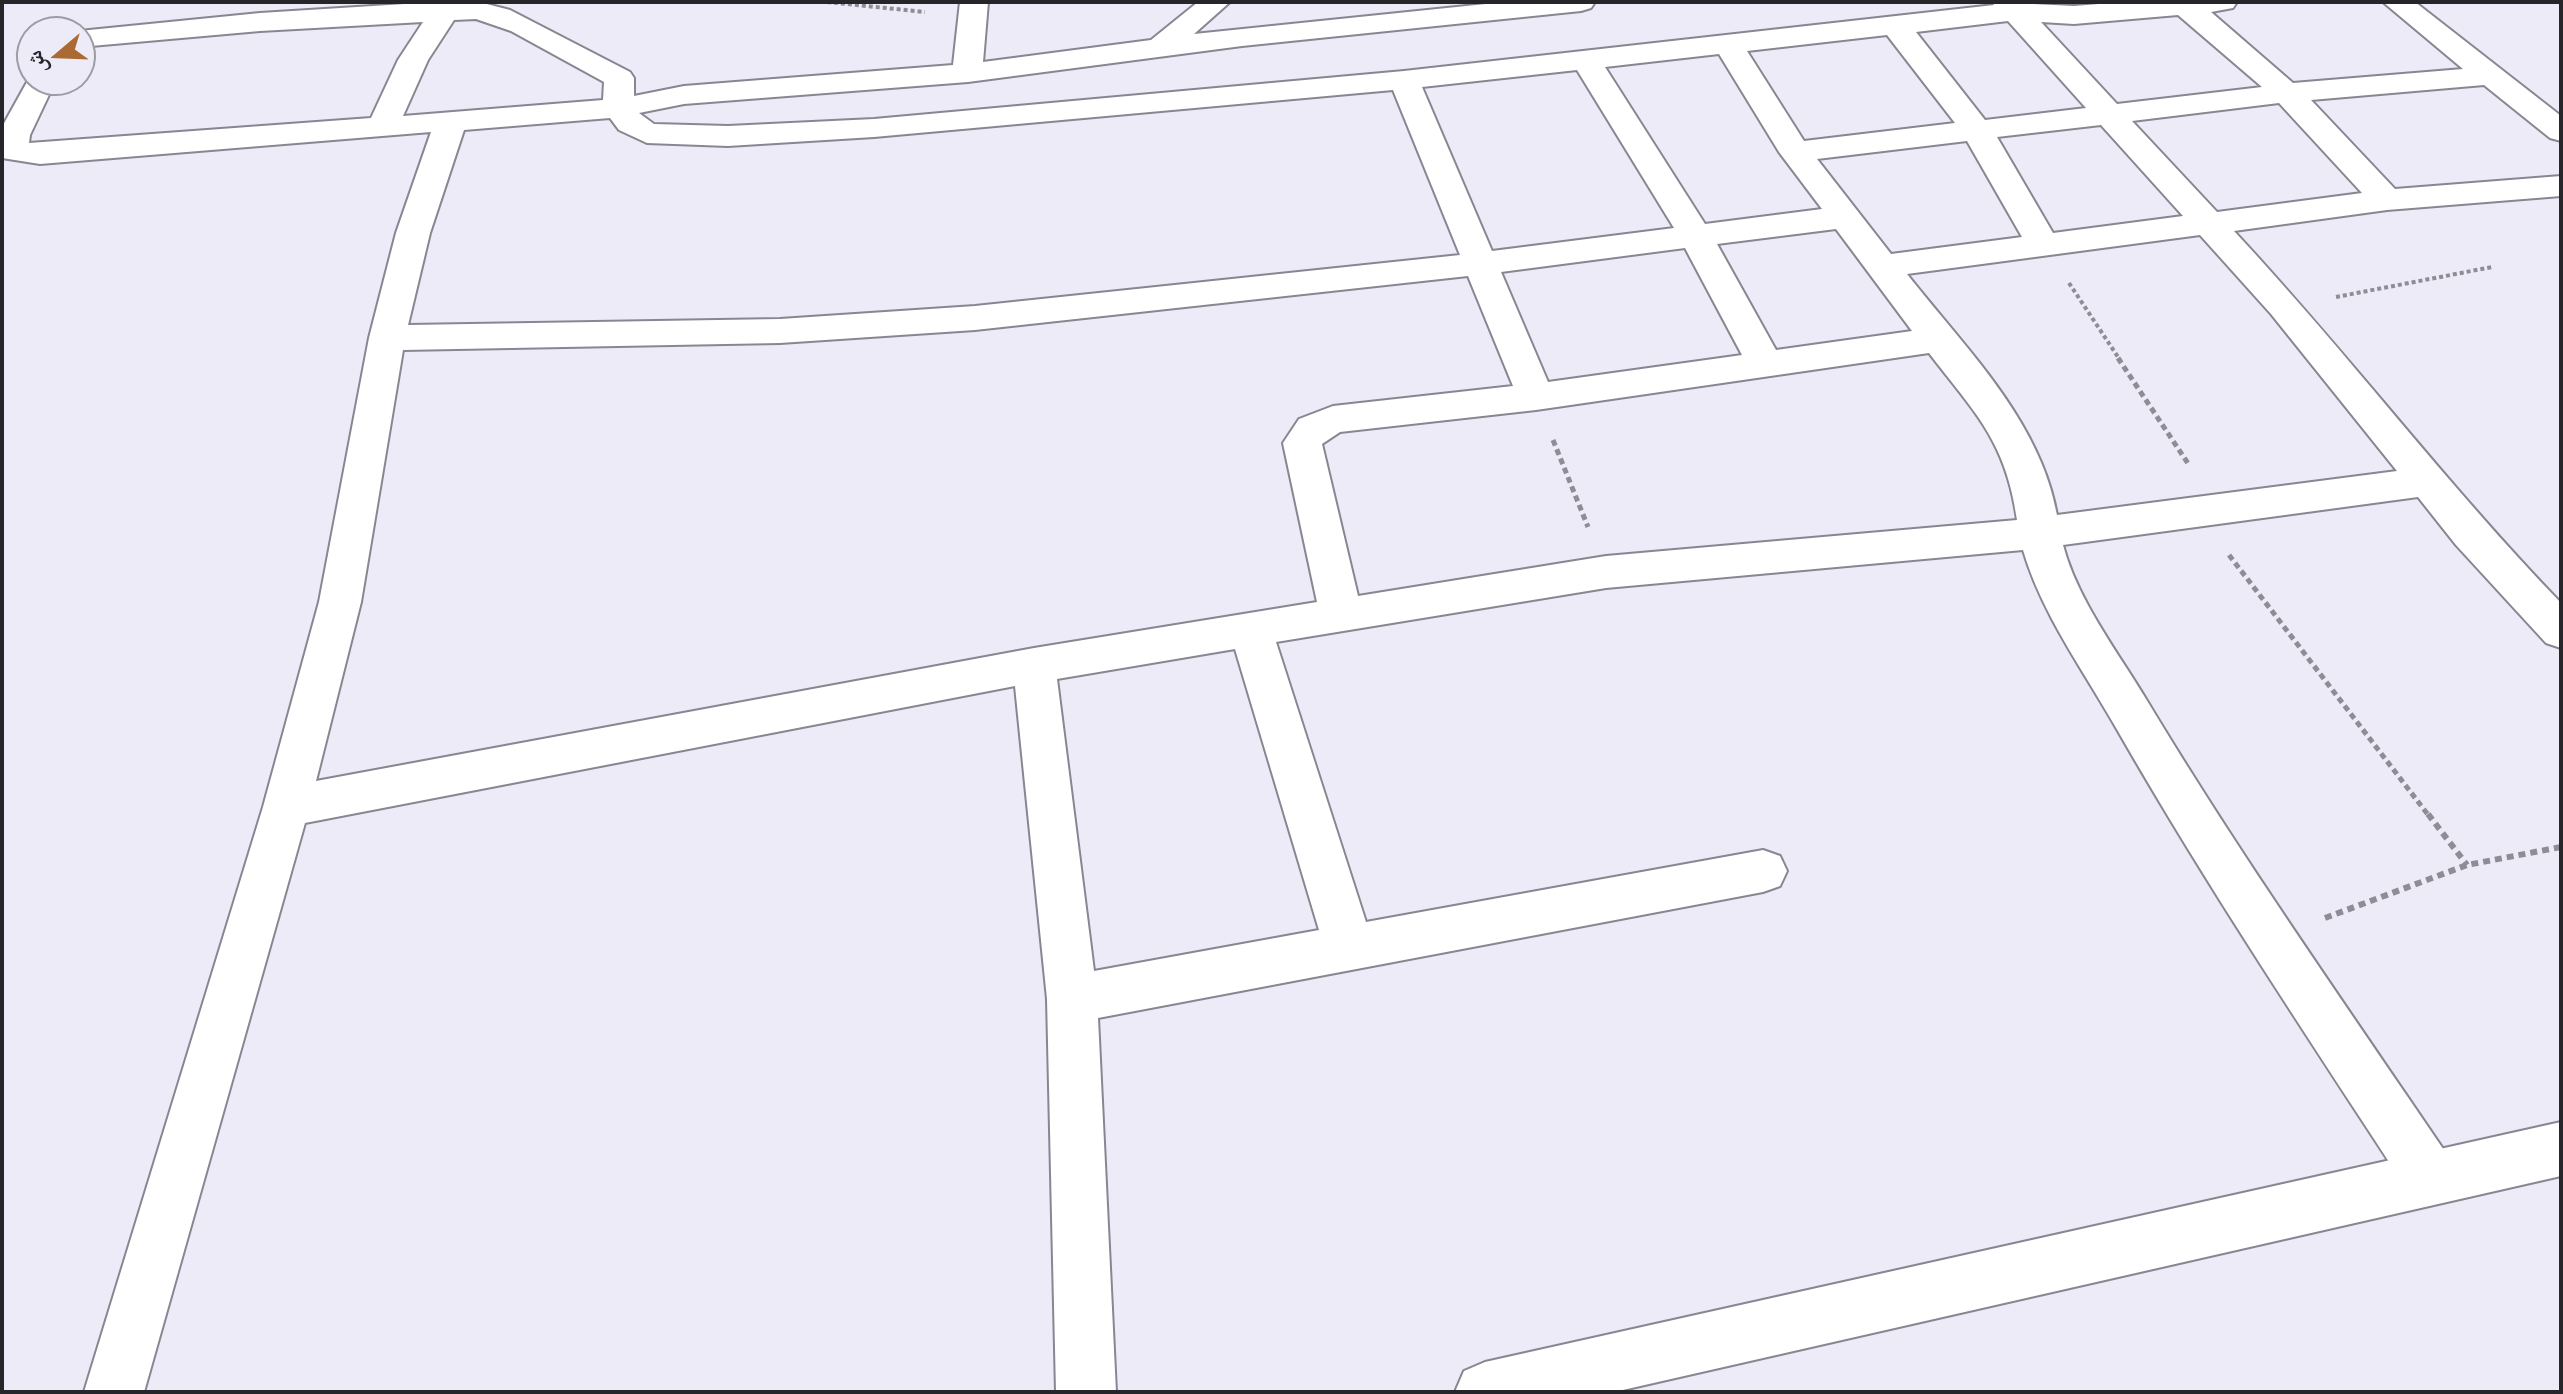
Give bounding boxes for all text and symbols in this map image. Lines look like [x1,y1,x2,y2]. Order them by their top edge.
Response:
north arrow [16,16,96,96]
text: ش [19,48,51,78]

